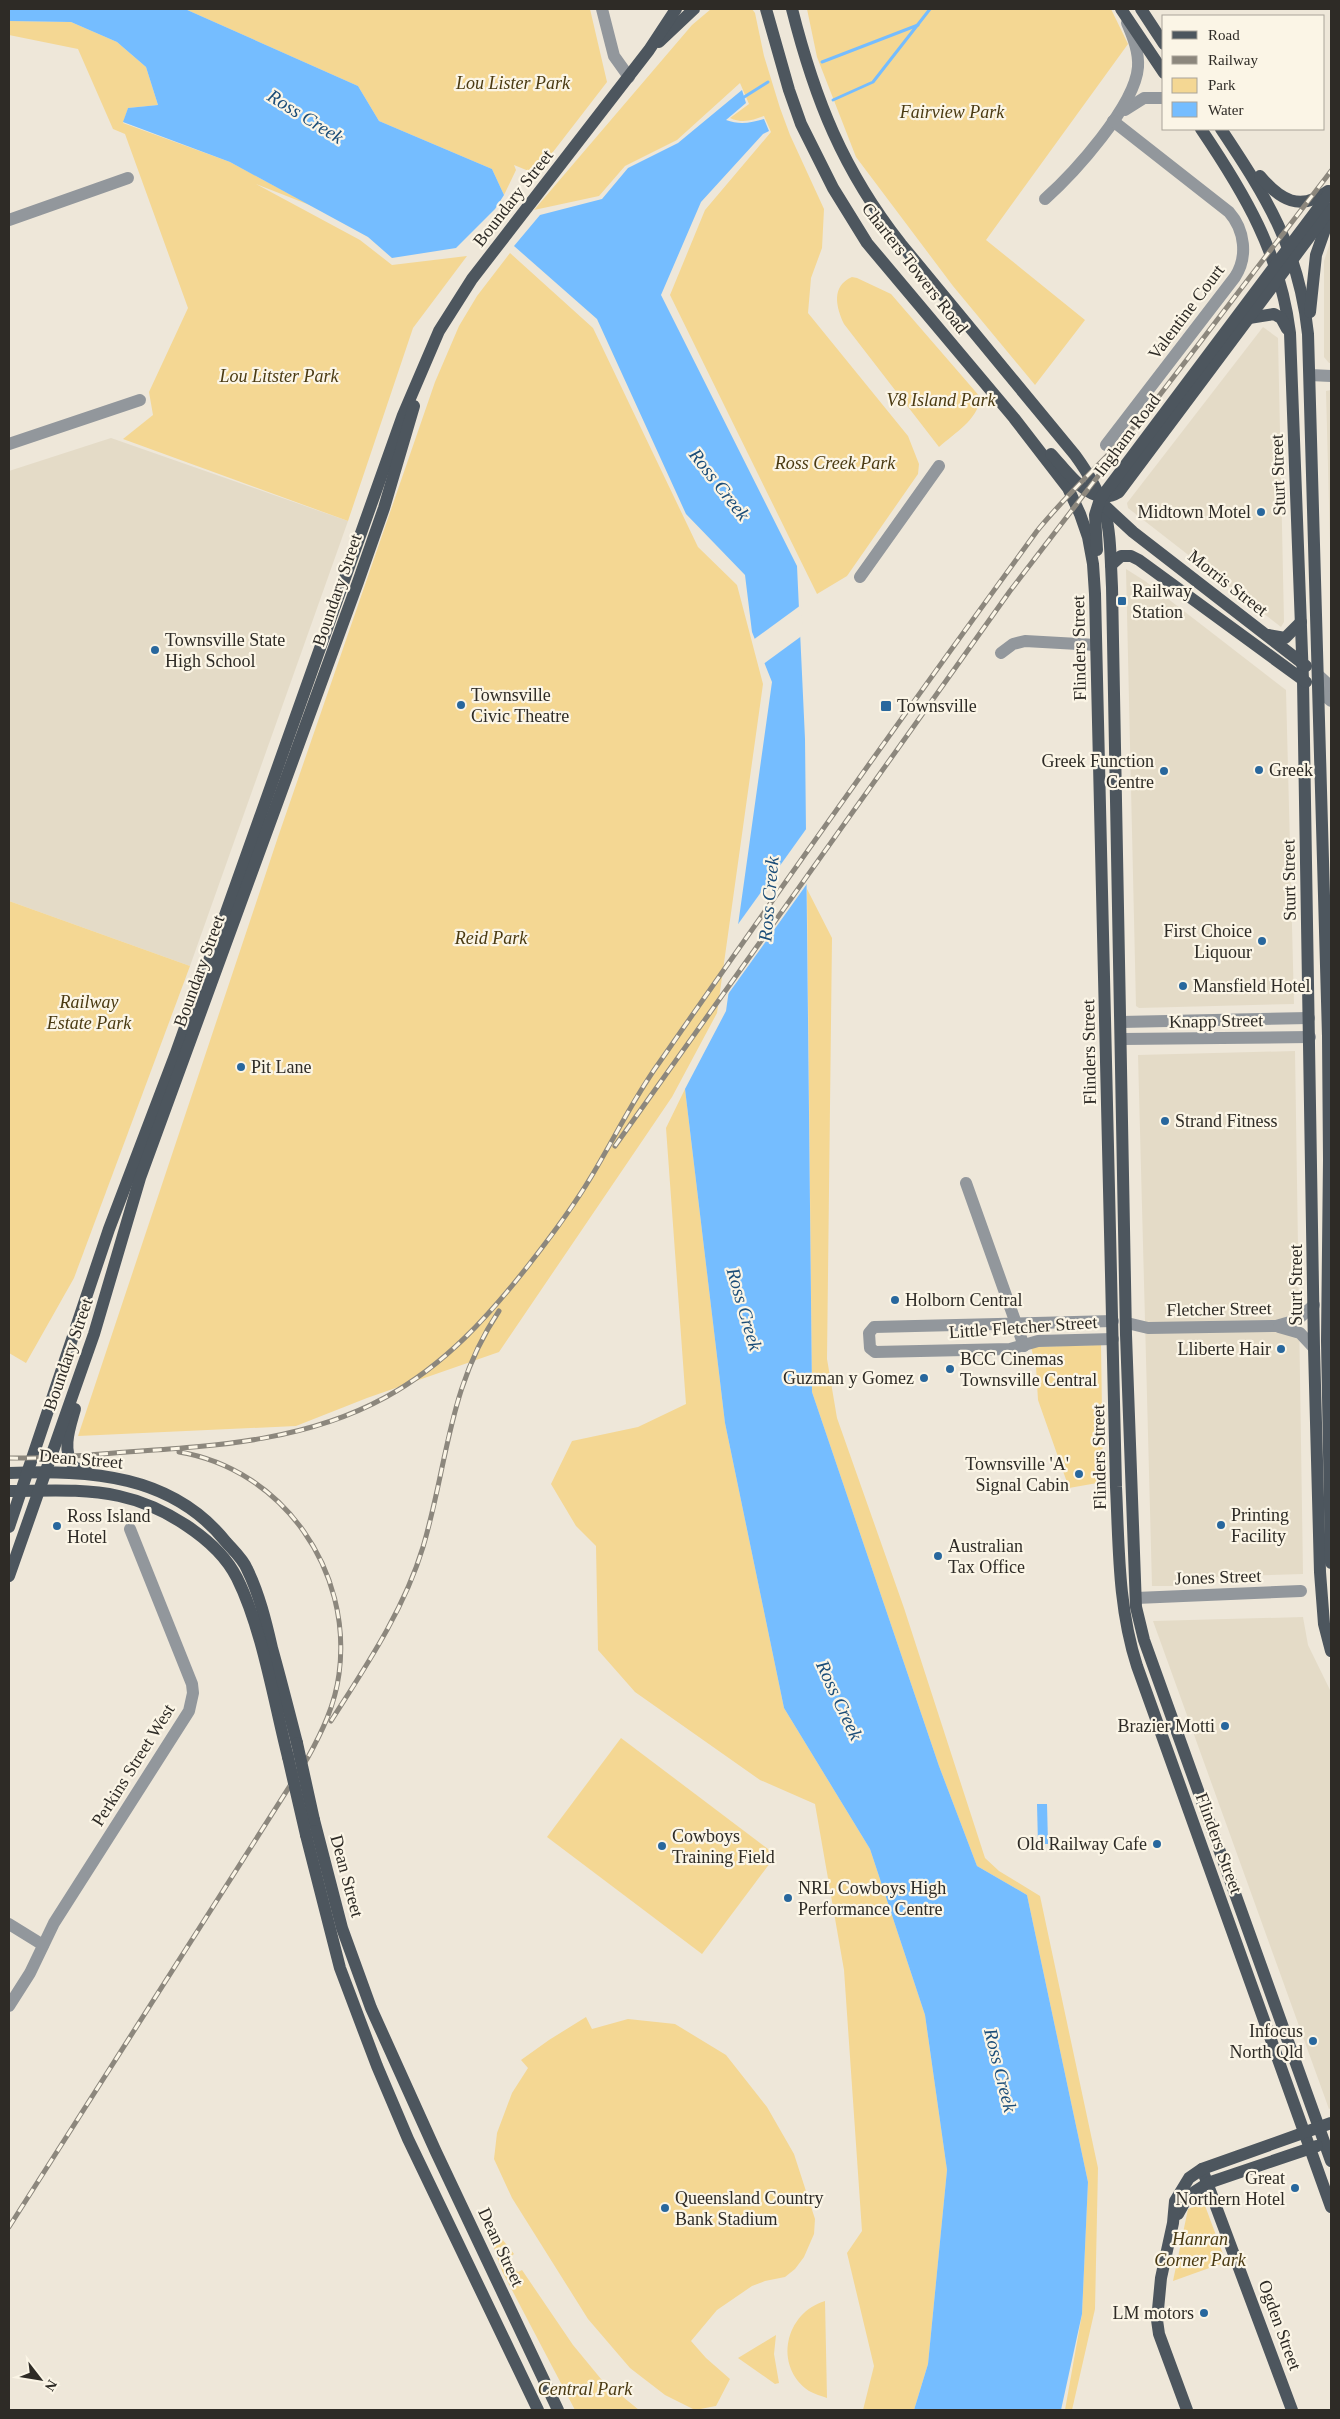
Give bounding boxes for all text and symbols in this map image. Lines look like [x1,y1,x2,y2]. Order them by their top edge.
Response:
legend [1162,15,1325,130]
text: Road [1208,27,1240,43]
text: Railway [1208,52,1258,68]
park label: Lou Lister Park [455,73,571,93]
text: Park [1208,77,1236,93]
water label: Ross Creek [263,84,348,148]
park label: Fairview Park [899,102,1005,122]
text: Water [1208,102,1243,118]
street label: Boundary Street [469,146,557,250]
street label: Charters Towers Road [858,199,972,337]
street label: Valentine Court [1144,261,1228,363]
park label: Lou Litster Park [218,366,340,386]
park label: V8 Island Park [887,390,997,410]
street label: Ingham Road [1090,390,1164,480]
street label: Sturt Street [1267,434,1289,516]
water label: Ross Creek [684,443,754,525]
park label: Ross Creek Park [774,453,896,473]
place label: Midtown Motel [1137,502,1251,522]
marker: Midtown Motel [1255,506,1267,518]
street label: Boundary Street [308,531,366,649]
street label: Morris Street [1184,546,1272,620]
place label: Railway Station [1132,581,1192,622]
street label: Flinders Street [1068,595,1090,701]
marker: Railway Station [1116,595,1128,607]
place label: Townsville State High School [165,630,285,671]
marker: Townsville State High School [149,644,161,656]
place label: Townsville Civic Theatre [471,685,569,726]
place label: Townsville [897,696,977,716]
marker: Townsville Civic Theatre [455,699,467,711]
marker: Townsville [879,699,893,713]
place label: Greek Function Centre [1042,751,1154,792]
place label: Greek [1269,760,1313,780]
marker: Greek [1253,764,1265,776]
marker: Greek Function Centre [1158,765,1170,777]
street label: Sturt Street [1278,839,1300,921]
water label: Ross Creek [754,855,783,943]
street label: Boundary Street [170,912,228,1030]
place label: First Choice Liquour [1164,921,1252,962]
park label: Reid Park [454,928,528,948]
marker: First Choice Liquour [1256,935,1268,947]
place label: Mansfield Hotel [1193,976,1310,996]
marker: Mansfield Hotel [1177,980,1189,992]
park label: Railway Estate Park [46,992,132,1033]
street label: Flinders Street [1078,999,1100,1105]
street label: Knapp Street [1169,1010,1263,1032]
place label: Pit Lane [251,1057,312,1077]
marker: Pit Lane [235,1061,247,1073]
place label: Strand Fitness [1175,1111,1278,1131]
marker: Strand Fitness [1159,1115,1171,1127]
street label: Sturt Street [1286,1244,1306,1326]
water label: Ross Creek [722,1264,767,1354]
place label: Holborn Central [905,1290,1022,1310]
marker: Holborn Central [889,1294,901,1306]
street label: Boundary Street [39,1295,97,1413]
street label: Fletcher Street [1166,1298,1272,1320]
street label: Little Fletcher Street [948,1312,1098,1342]
place label: Lliberte Hair [1178,1339,1271,1359]
marker: Lliberte Hair [1275,1343,1287,1355]
place label: BCC Cinemas Townsville Central [960,1349,1097,1390]
marker: BCC Cinemas Townsville Central [944,1363,956,1375]
place label: Guzman y Gomez [783,1368,914,1388]
marker: Guzman y Gomez [918,1372,930,1384]
street label: Flinders Street [1088,1404,1110,1510]
street label: Dean Street [38,1445,124,1473]
place label: Townsville 'A' Signal Cabin [965,1454,1069,1495]
marker: Townsville 'A' Signal Cabin [1073,1468,1085,1480]
place label: Printing Facility [1231,1505,1289,1546]
place label: Ross Island Hotel [67,1506,151,1547]
marker: Printing Facility [1215,1519,1227,1531]
marker: Ross Island Hotel [51,1520,63,1532]
place label: Australian Tax Office [948,1536,1025,1577]
marker: Australian Tax Office [932,1550,944,1562]
street label: Jones Street [1174,1565,1262,1589]
water label: Ross Creek [812,1656,867,1744]
street label: Perkins Street West [87,1700,179,1830]
place label: Brazier Motti [1118,1716,1215,1736]
marker: Brazier Motti [1219,1720,1231,1732]
street label: Flinders Street [1192,1790,1246,1896]
place label: Cowboys Training Field [672,1826,775,1867]
street label: Dean Street [326,1833,368,1919]
place label: Old Railway Cafe [1017,1834,1147,1854]
marker: Old Railway Cafe [1151,1838,1163,1850]
marker: Cowboys Training Field [656,1840,668,1852]
place label: NRL Cowboys High Performance Centre [798,1878,946,1919]
marker: NRL Cowboys High Performance Centre [782,1892,794,1904]
place label: Infocus North Qld [1230,2021,1303,2062]
water label: Ross Creek [980,2025,1021,2115]
marker: Infocus North Qld [1307,2035,1319,2047]
place label: Great Northern Hotel [1176,2168,1285,2209]
marker: Great Northern Hotel [1289,2182,1301,2194]
place label: Queensland Country Bank Stadium [675,2188,823,2229]
marker: Queensland Country Bank Stadium [659,2202,671,2214]
street label: Dean Street [474,2204,528,2290]
park label: Hanran Corner Park [1154,2229,1247,2270]
street label: Ogden Street [1254,2277,1306,2373]
place label: LM motors [1112,2303,1194,2323]
marker: LM motors [1198,2307,1210,2319]
north arrow [15,2354,65,2404]
text: N [42,2377,60,2394]
park label: Central Park [538,2379,633,2399]

